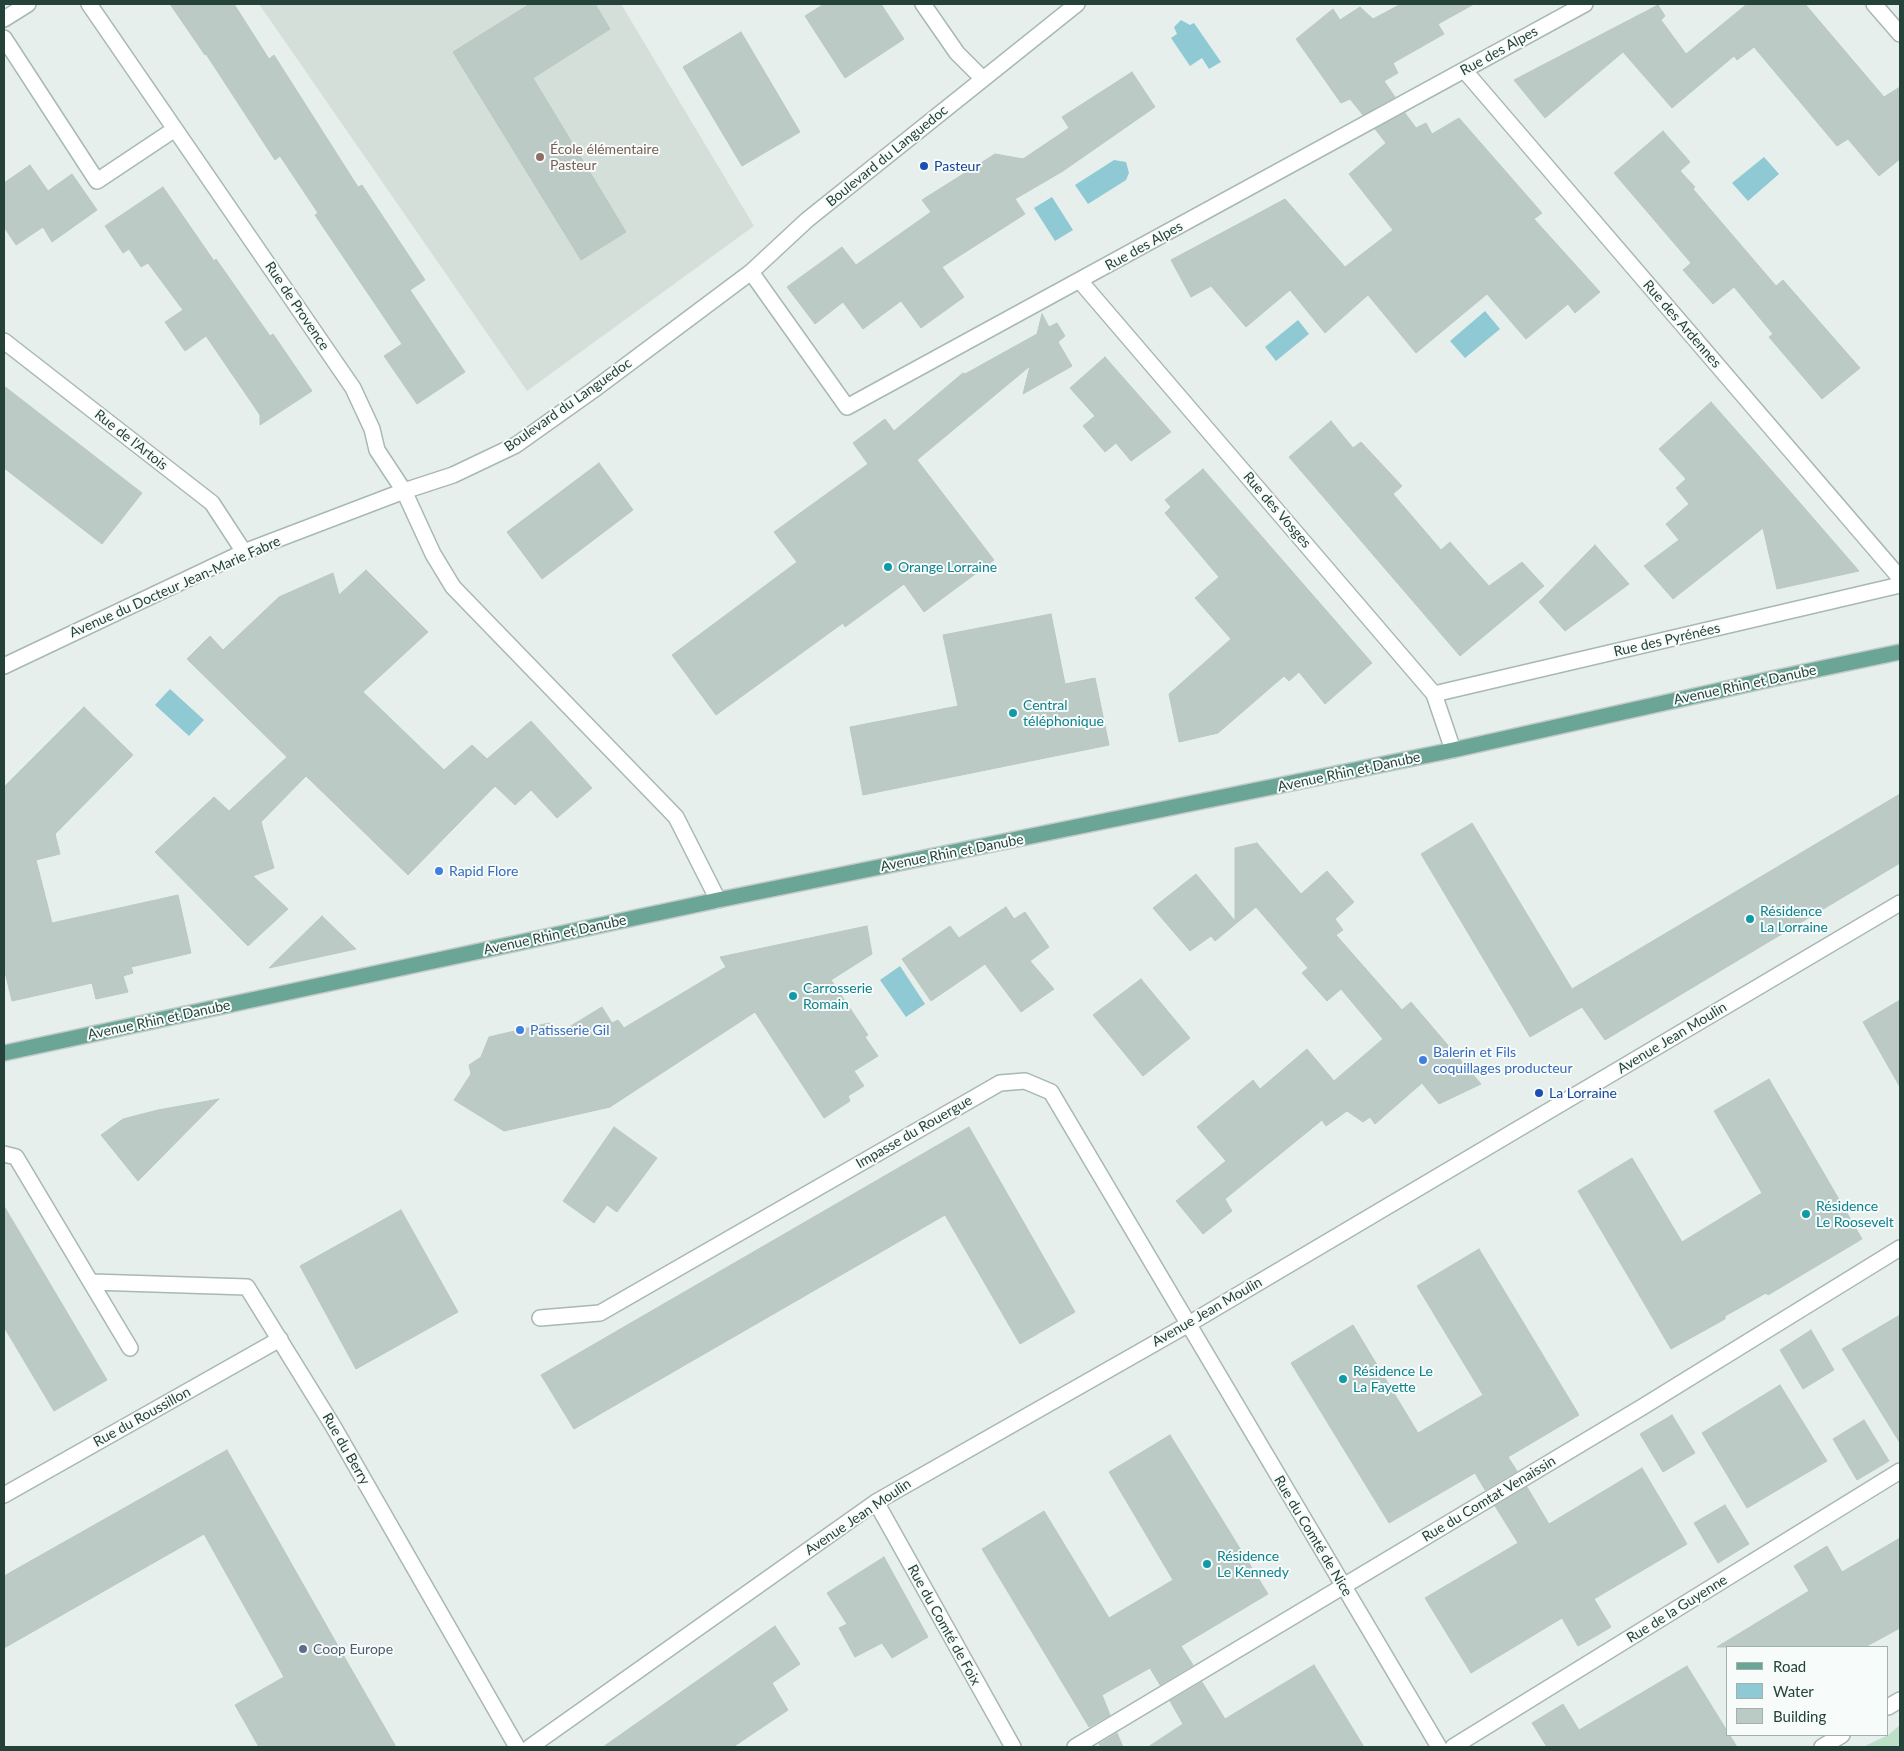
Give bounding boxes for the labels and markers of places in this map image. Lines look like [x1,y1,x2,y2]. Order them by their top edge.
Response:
place label: École élémentaire Pasteur [550,141,659,174]
marker: École élémentaire Pasteur [534,151,546,163]
place label: Pasteur [934,158,980,174]
marker: Pasteur [918,160,930,172]
place label: Orange Lorraine [898,559,997,575]
marker: Orange Lorraine [882,561,894,573]
place label: Central téléphonique [1023,697,1104,730]
marker: Central téléphonique [1007,707,1019,719]
place label: Rapid Flore [449,863,518,879]
marker: Rapid Flore [433,865,445,877]
place label: Résidence La Lorraine [1760,903,1828,936]
marker: Résidence La Lorraine [1744,913,1756,925]
place label: Carrosserie Romain [803,980,873,1012]
marker: Carrosserie Romain [787,990,799,1002]
place label: Patisserie Gil [530,1022,609,1038]
marker: Patisserie Gil [514,1024,526,1036]
place label: Balerin et Fils coquillages producteur [1433,1044,1572,1076]
marker: Balerin et Fils coquillages producteur [1417,1054,1429,1066]
place label: La Lorraine [1549,1085,1617,1101]
marker: La Lorraine [1533,1087,1545,1099]
place label: Résidence Le Roosevelt [1816,1198,1894,1230]
marker: Résidence Le Roosevelt [1800,1208,1812,1220]
place label: Résidence Le La Fayette [1353,1363,1433,1395]
marker: Résidence Le La Fayette [1337,1373,1349,1385]
place label: Résidence Le Kennedy [1217,1548,1289,1580]
marker: Résidence Le Kennedy [1201,1558,1213,1570]
place label: Coop Europe [313,1641,393,1657]
marker: Coop Europe [297,1643,309,1655]

